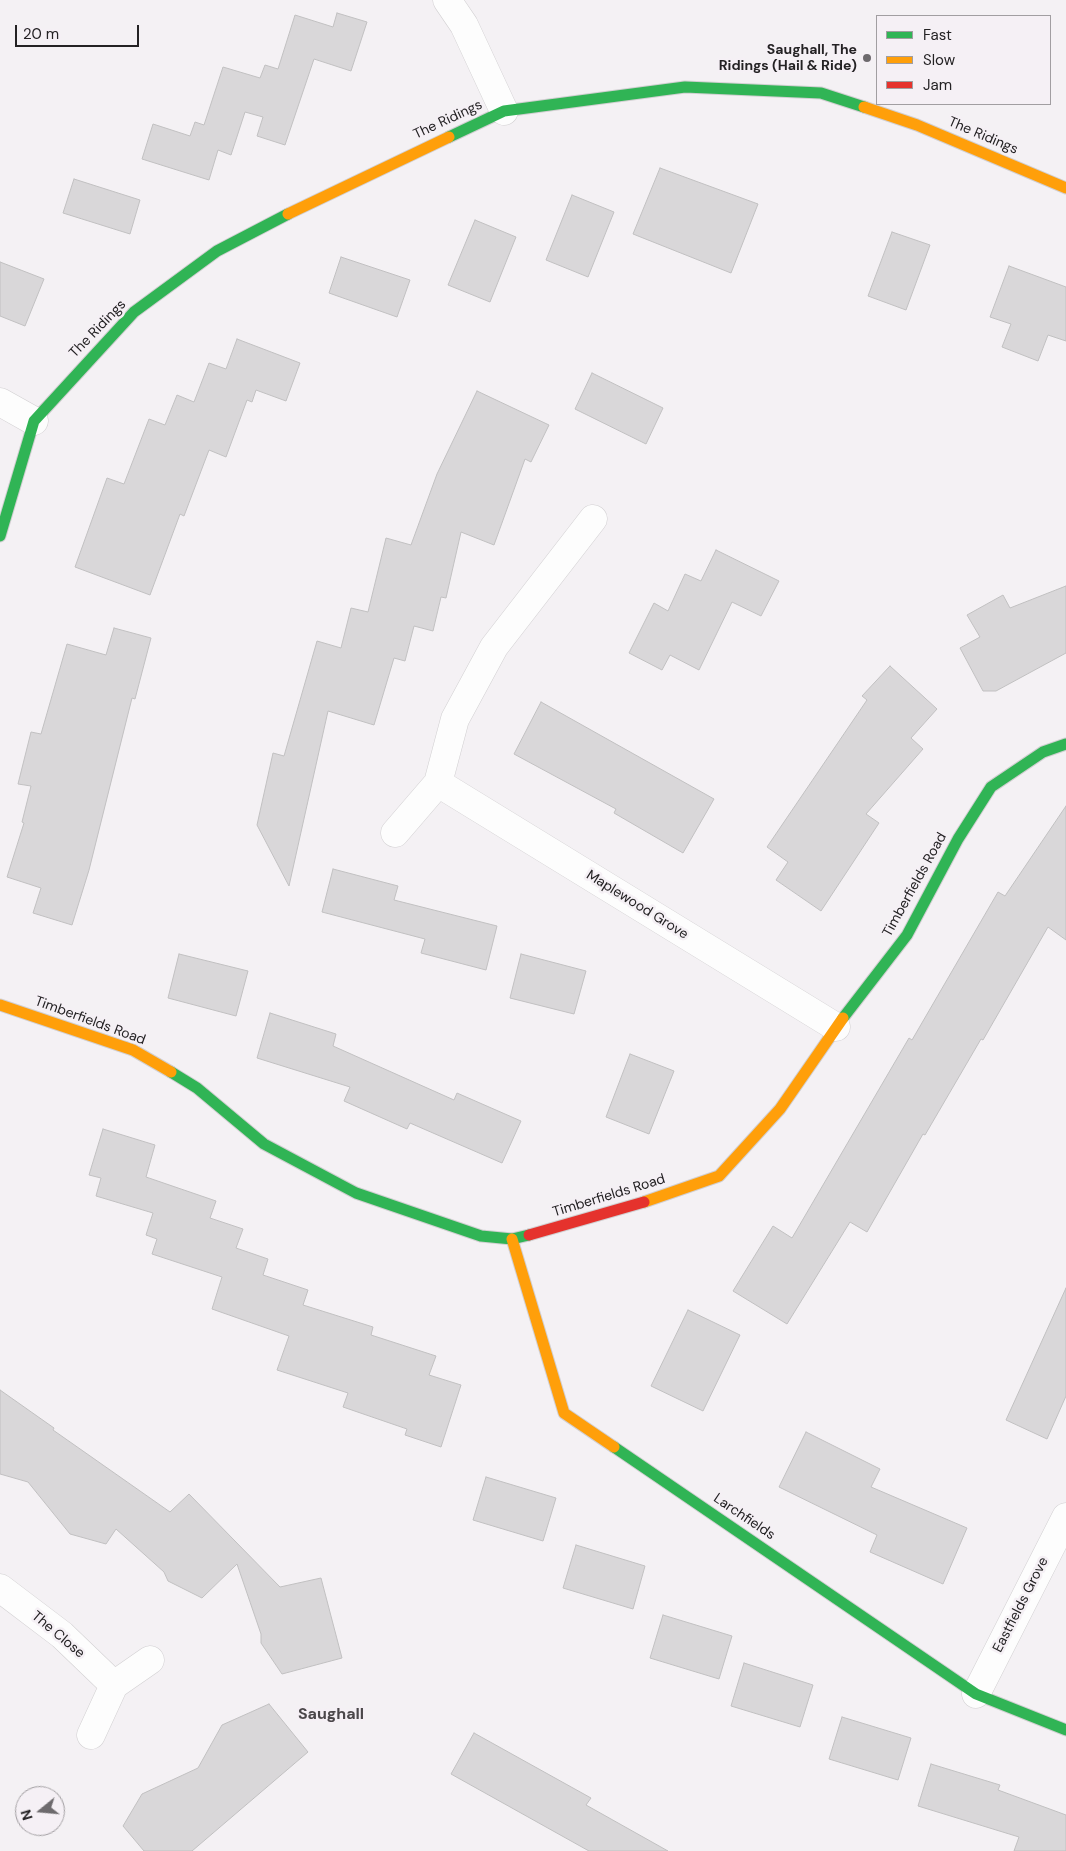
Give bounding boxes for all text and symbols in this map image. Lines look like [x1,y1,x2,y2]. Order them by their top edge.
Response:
scale bar [18,15,141,47]
legend [876,15,1051,105]
text: 20 m [23,24,59,44]
text: Fast [923,25,952,45]
place label: Saughall, The Ridings (Hail & Ride) [719,42,857,74]
text: Slow [923,50,955,70]
marker: Saughall, The Ridings (Hail & Ride) [861,52,873,64]
text: Jam [923,75,952,95]
street label: The Ridings [411,97,485,143]
street label: The Ridings [946,114,1020,158]
street label: The Ridings [66,296,130,362]
street label: Timberfields Road [879,830,951,940]
street label: Maplewood Grove [583,867,691,943]
street label: Timberfields Road [32,993,148,1049]
street label: Timberfields Road [551,1171,667,1221]
street label: Larchfields [710,1490,778,1544]
street label: Eastfields Grove [990,1555,1052,1655]
street label: The Close [28,1608,88,1662]
district label: Saughall [298,1705,364,1725]
north arrow [15,1786,65,1836]
text: N [17,1808,37,1823]

